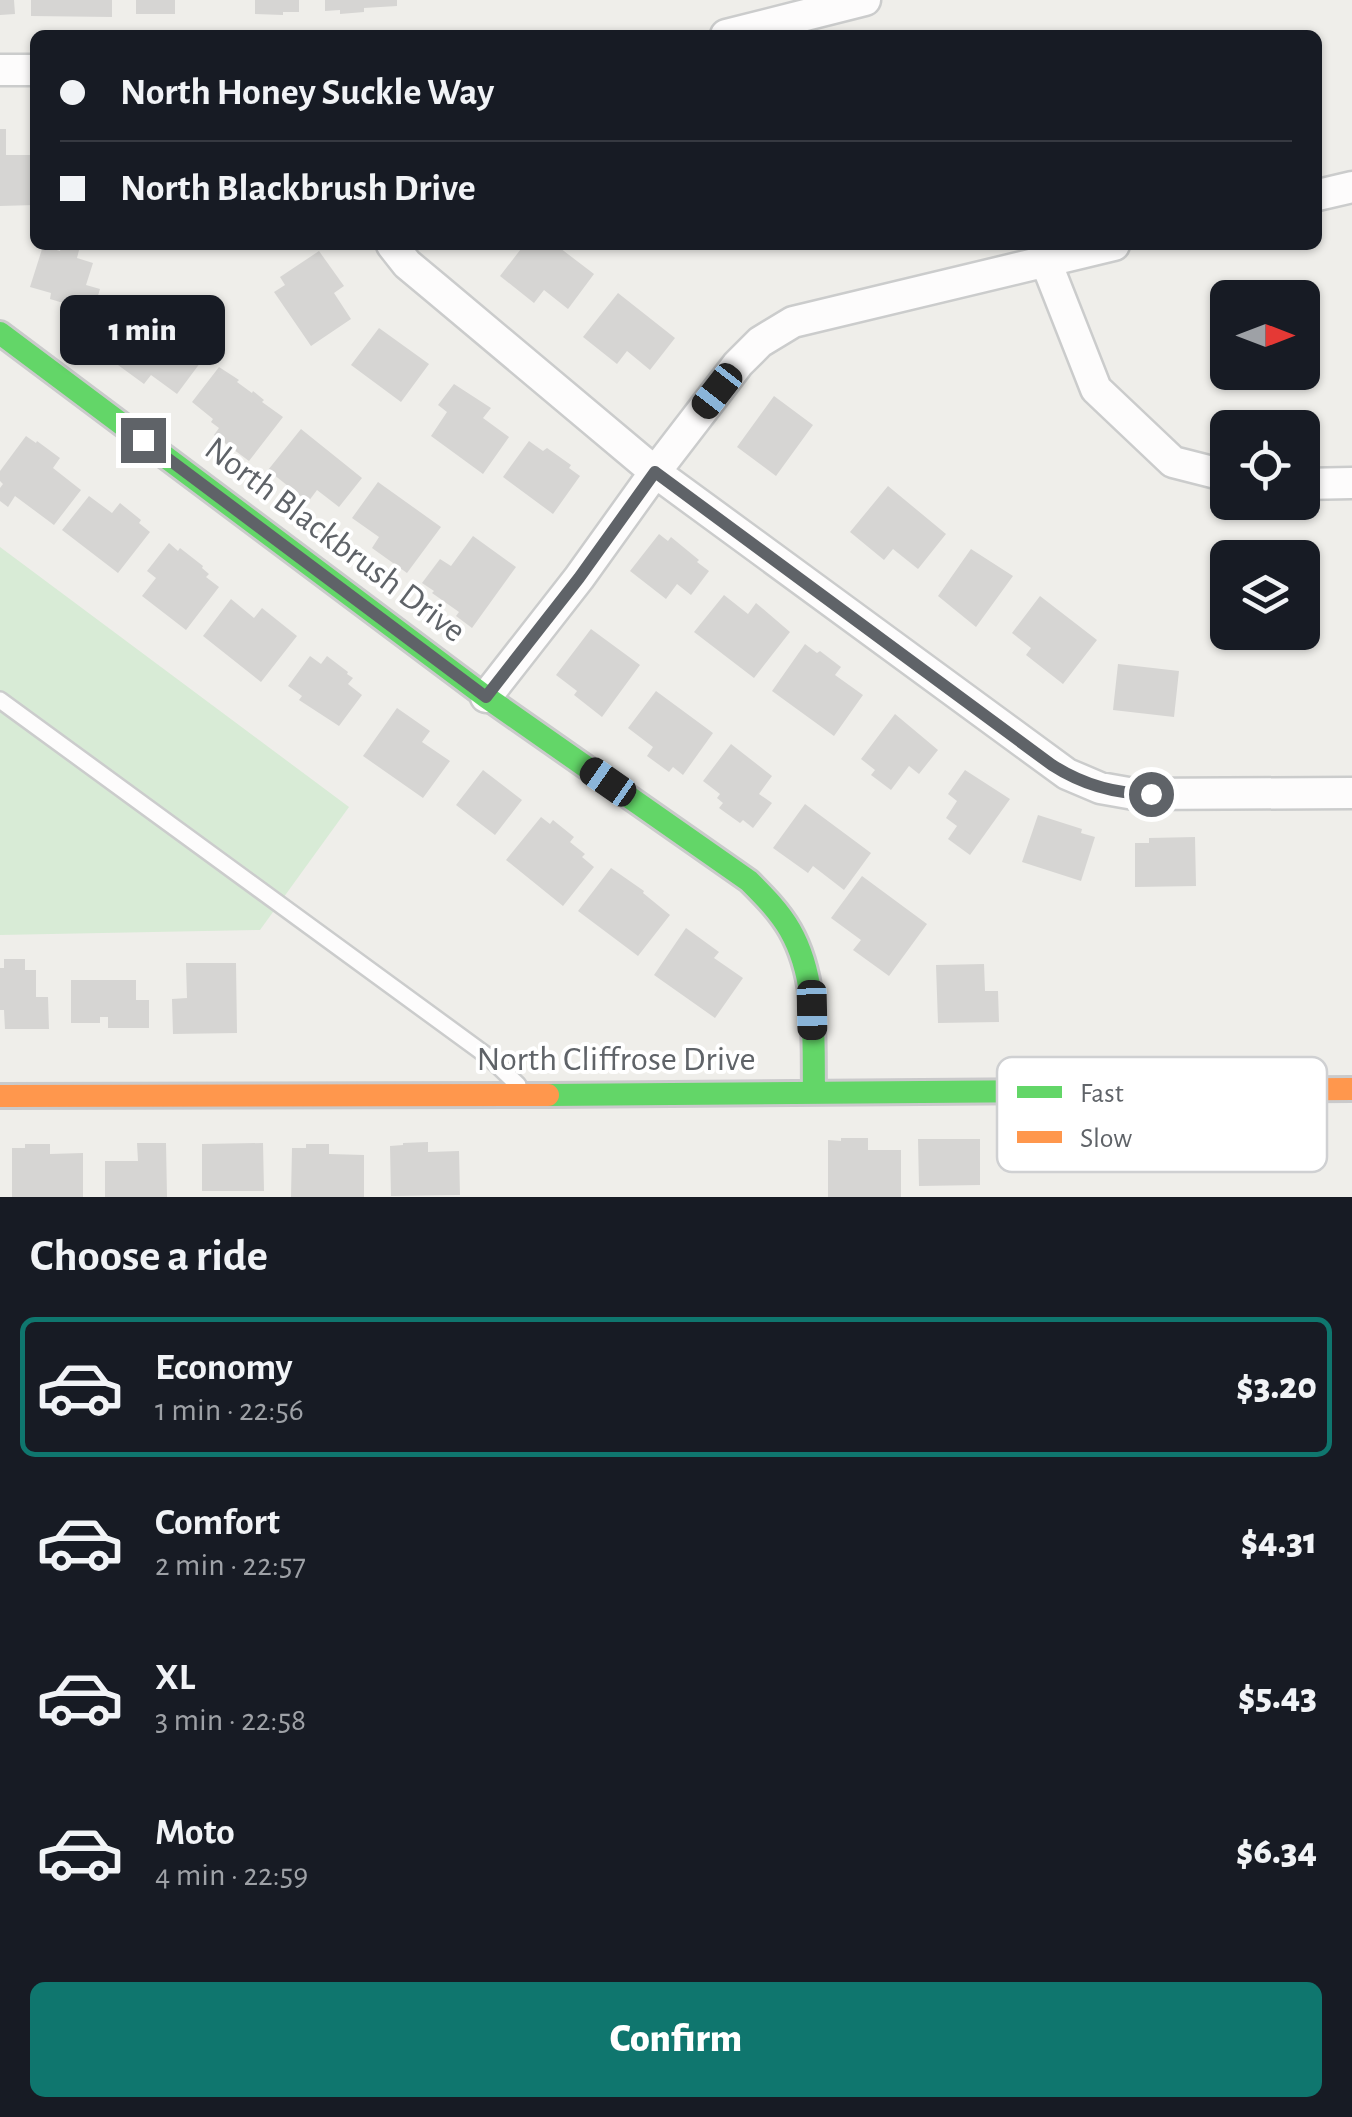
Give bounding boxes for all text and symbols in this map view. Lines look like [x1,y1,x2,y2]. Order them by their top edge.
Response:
text: North Honey Suckle Way [120,74,494,112]
text: North Blackbrush Drive [120,170,476,208]
north arrow [1210,280,1320,390]
map controls [1210,280,1320,650]
callout: 1 min [61,295,226,365]
text: 1 min [108,314,177,346]
car [687,358,747,424]
button: locate [1210,410,1320,520]
route end [121,418,166,463]
street label: North Blackbrush Drive [198,431,472,649]
button: layers [1210,540,1320,650]
car [575,753,641,811]
route start [1129,772,1174,817]
car [796,980,828,1040]
street label: North Cliffrose Drive [476,1042,756,1077]
legend [997,1057,1327,1172]
text: Fast [1080,1080,1124,1108]
text: Slow [1080,1125,1132,1153]
text: Choose a ride [30,1234,268,1279]
icon: car [35,1342,125,1432]
text: Economy [155,1349,293,1387]
text: $3.20 [1236,1368,1317,1406]
text: 1 min · 22:56 [155,1394,304,1426]
icon: car [35,1497,125,1587]
text: Comfort [155,1504,280,1542]
text: $4.31 [1241,1523,1317,1561]
text: 2 min · 22:57 [155,1549,306,1581]
icon: car [35,1652,125,1742]
text: XL [155,1659,195,1697]
text: $5.43 [1238,1678,1317,1716]
text: 3 min · 22:58 [155,1704,306,1736]
icon: car [35,1807,125,1897]
text: Moto [155,1814,235,1852]
text: $6.34 [1236,1833,1317,1871]
text: 4 min · 22:59 [155,1859,308,1891]
button: Confirm [30,1982,1322,2097]

